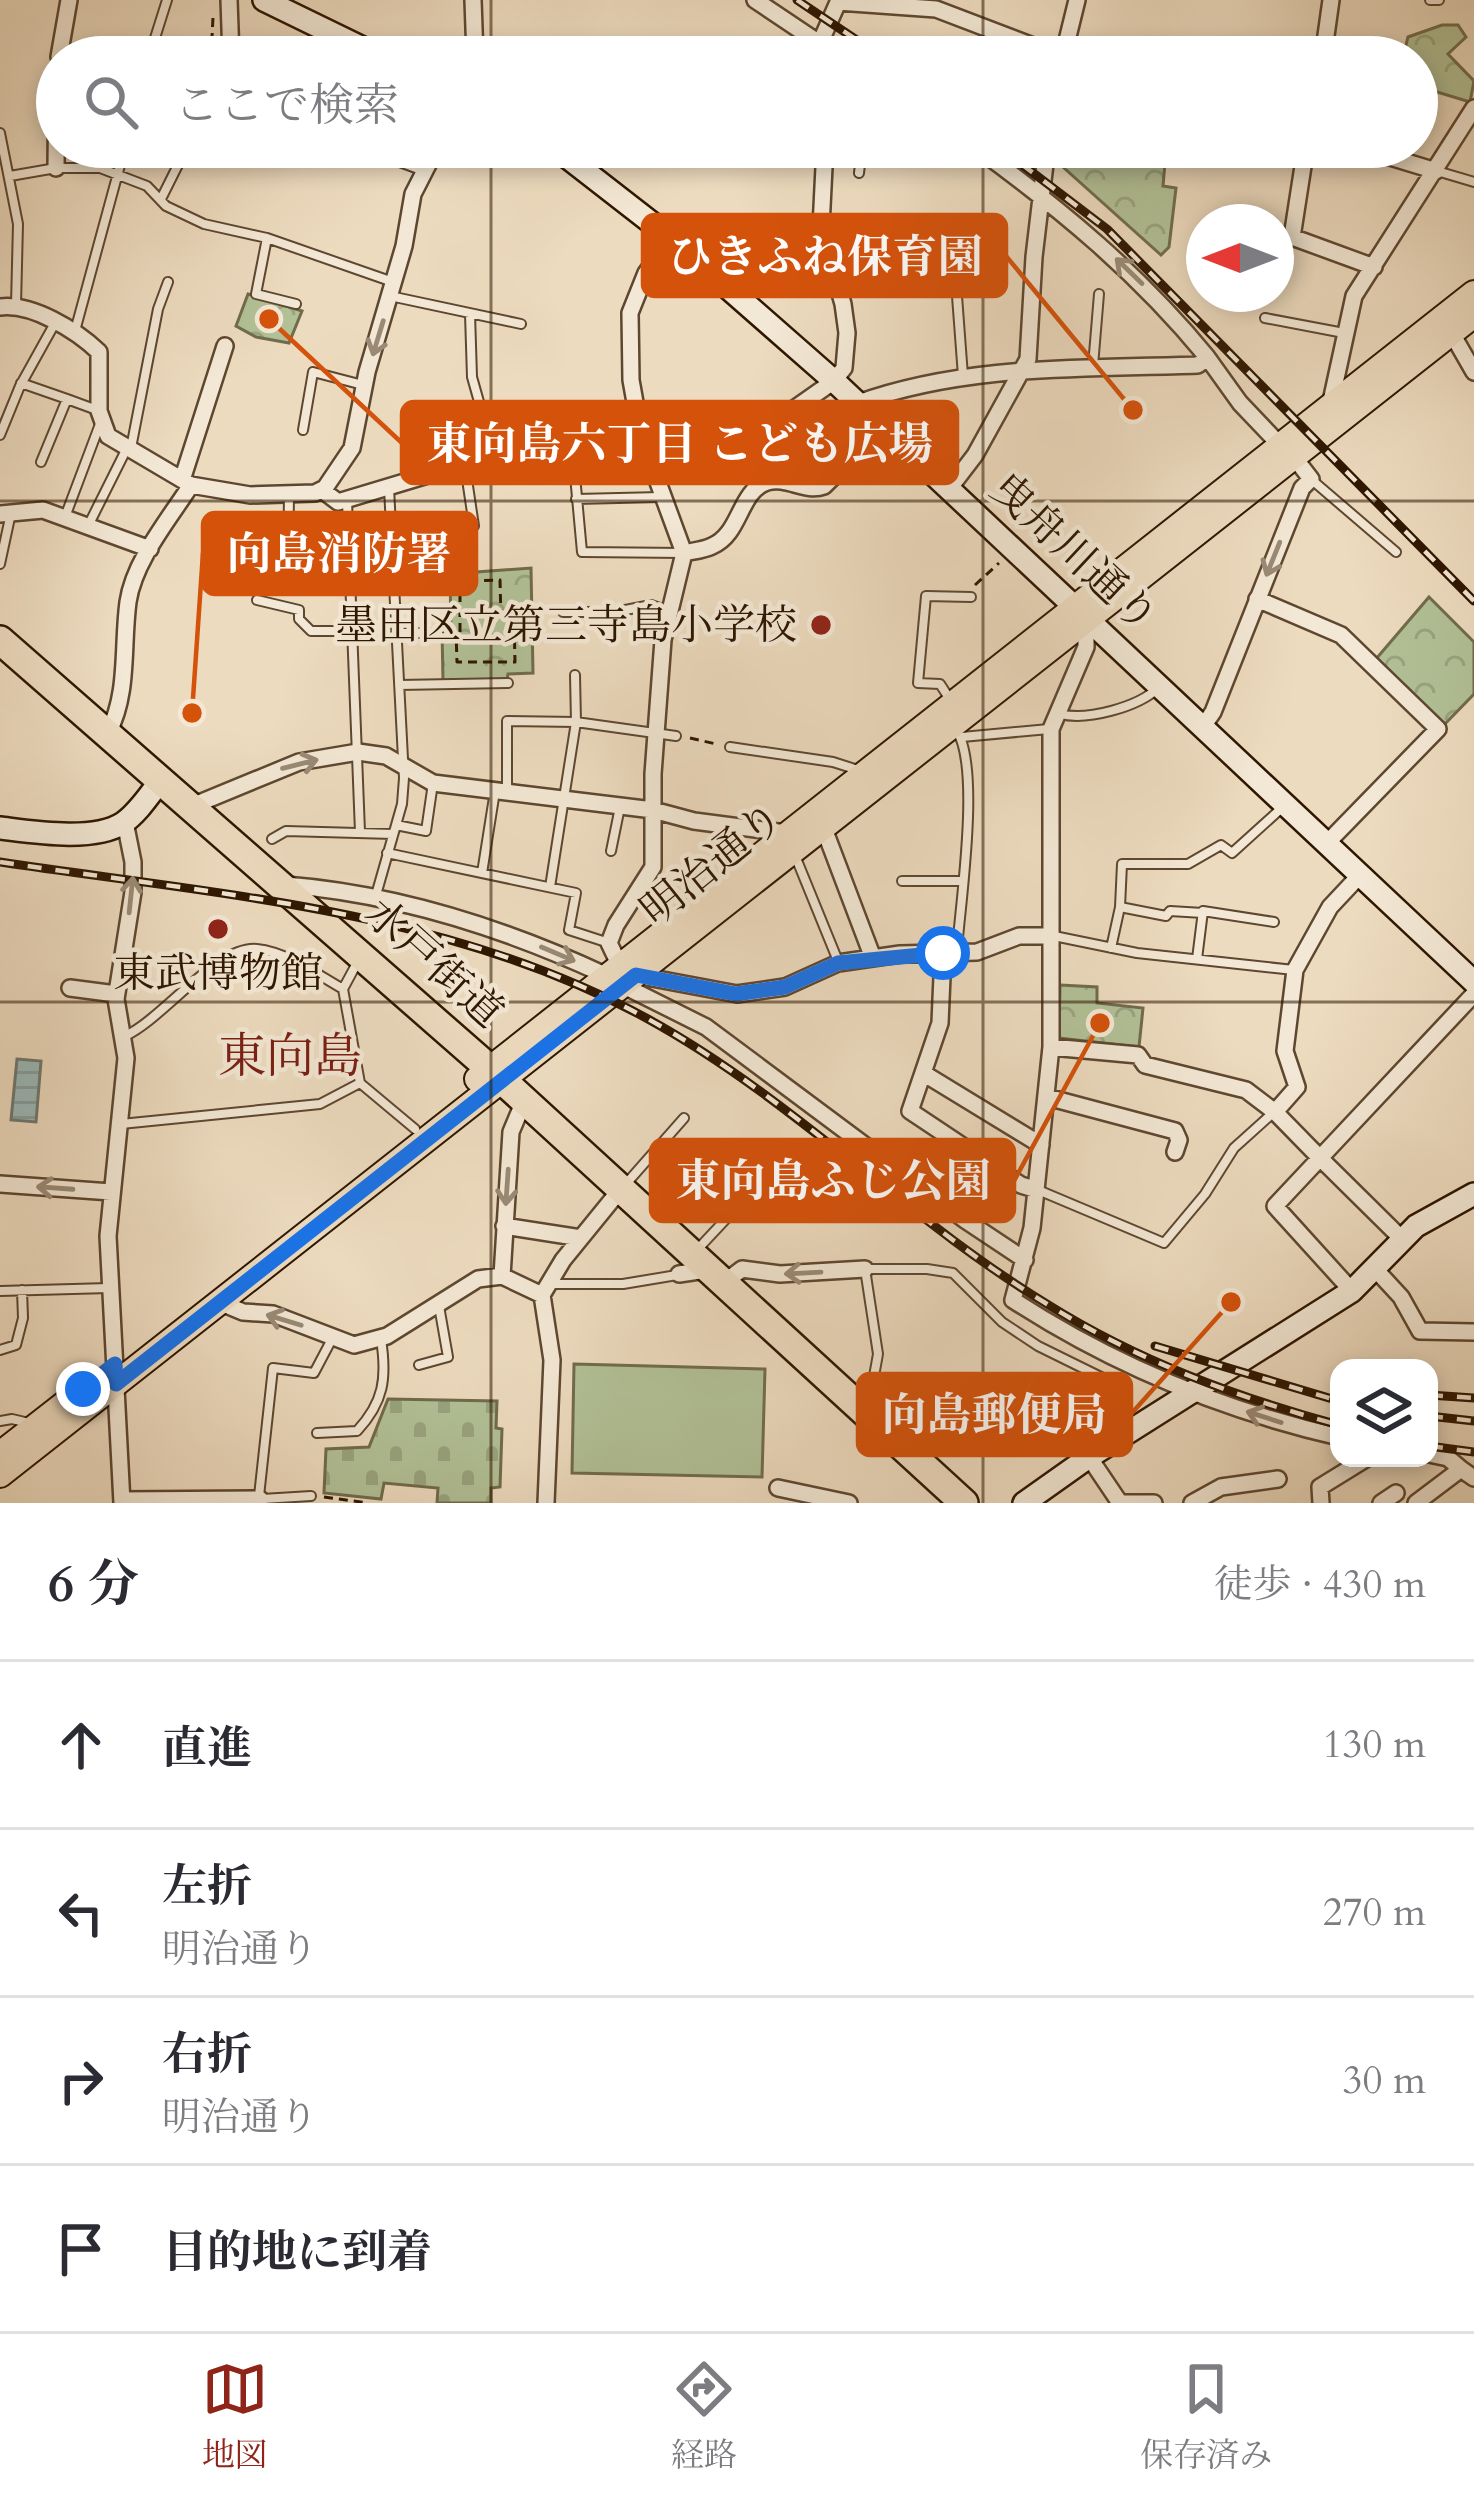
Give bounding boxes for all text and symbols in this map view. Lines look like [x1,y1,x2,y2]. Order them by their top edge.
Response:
search box [36,36,1438,168]
icon: search [78,69,144,135]
text: ここで検索 [174,75,399,136]
north arrow [1186,204,1294,312]
callout: ひきふね保育園 [643,215,1006,296]
text: ひきふね保育園 [667,227,983,288]
one-way arrow [1115,257,1144,285]
one-way arrow [366,318,388,356]
callout: 東向島六丁目 こども広場 [402,402,957,483]
text: 東向島六丁目 こども広場 [426,414,934,475]
street label: 曳舟川通り [978,461,1170,645]
callout: 向島消防署 [203,513,476,594]
text: 向島消防署 [226,524,452,585]
one-way arrow [1261,540,1282,577]
place label: 墨田区立第三寺島小学校 [335,597,797,654]
marker: 墨田区立第三寺島小学校 [808,612,834,638]
one-way arrow [281,752,319,774]
street label: 明治通り [629,789,795,939]
one-way arrow [120,877,142,916]
street label: 水戸街道 [352,886,516,1040]
marker: 東武博物館 [205,916,231,942]
route start [916,926,970,980]
place label: 東武博物館 [113,945,323,1002]
one-way arrow [539,945,576,966]
district label: 東向島 [218,1024,362,1089]
callout: 東向島ふじ公園 [651,1140,1014,1221]
text: 東向島ふじ公園 [675,1151,991,1212]
one-way arrow [496,1167,519,1206]
one-way arrow [36,1176,75,1199]
one-way arrow [784,1262,823,1285]
one-way arrow [266,1308,304,1330]
map controls [1330,1359,1438,1467]
button: layers [1330,1359,1438,1467]
route end [56,1362,110,1416]
callout: 向島郵便局 [858,1374,1131,1455]
text: 向島郵便局 [881,1385,1107,1446]
one-way arrow [1246,1404,1284,1426]
text: 6 分 [48,1550,139,1620]
text: 徒歩 · 430 m [1214,1558,1426,1611]
icon: ahead [48,1712,114,1778]
text: 直進 [162,1718,252,1779]
text: 130 m [1323,1718,1426,1771]
text: 左折 [162,1856,252,1917]
icon: left [48,1880,114,1946]
text: 270 m [1323,1886,1426,1939]
text: 明治通り [162,1923,318,1976]
text: 右折 [162,2024,252,2085]
icon: right [48,2048,114,2114]
text: 30 m [1343,2054,1426,2107]
text: 明治通り [162,2091,318,2144]
icon: arrive [48,2216,114,2282]
text: 目的地に到着 [162,2222,432,2283]
tab: 地図 [202,2356,268,2478]
tab: 経路 [671,2356,737,2478]
tab: 保存済み [1140,2356,1272,2478]

